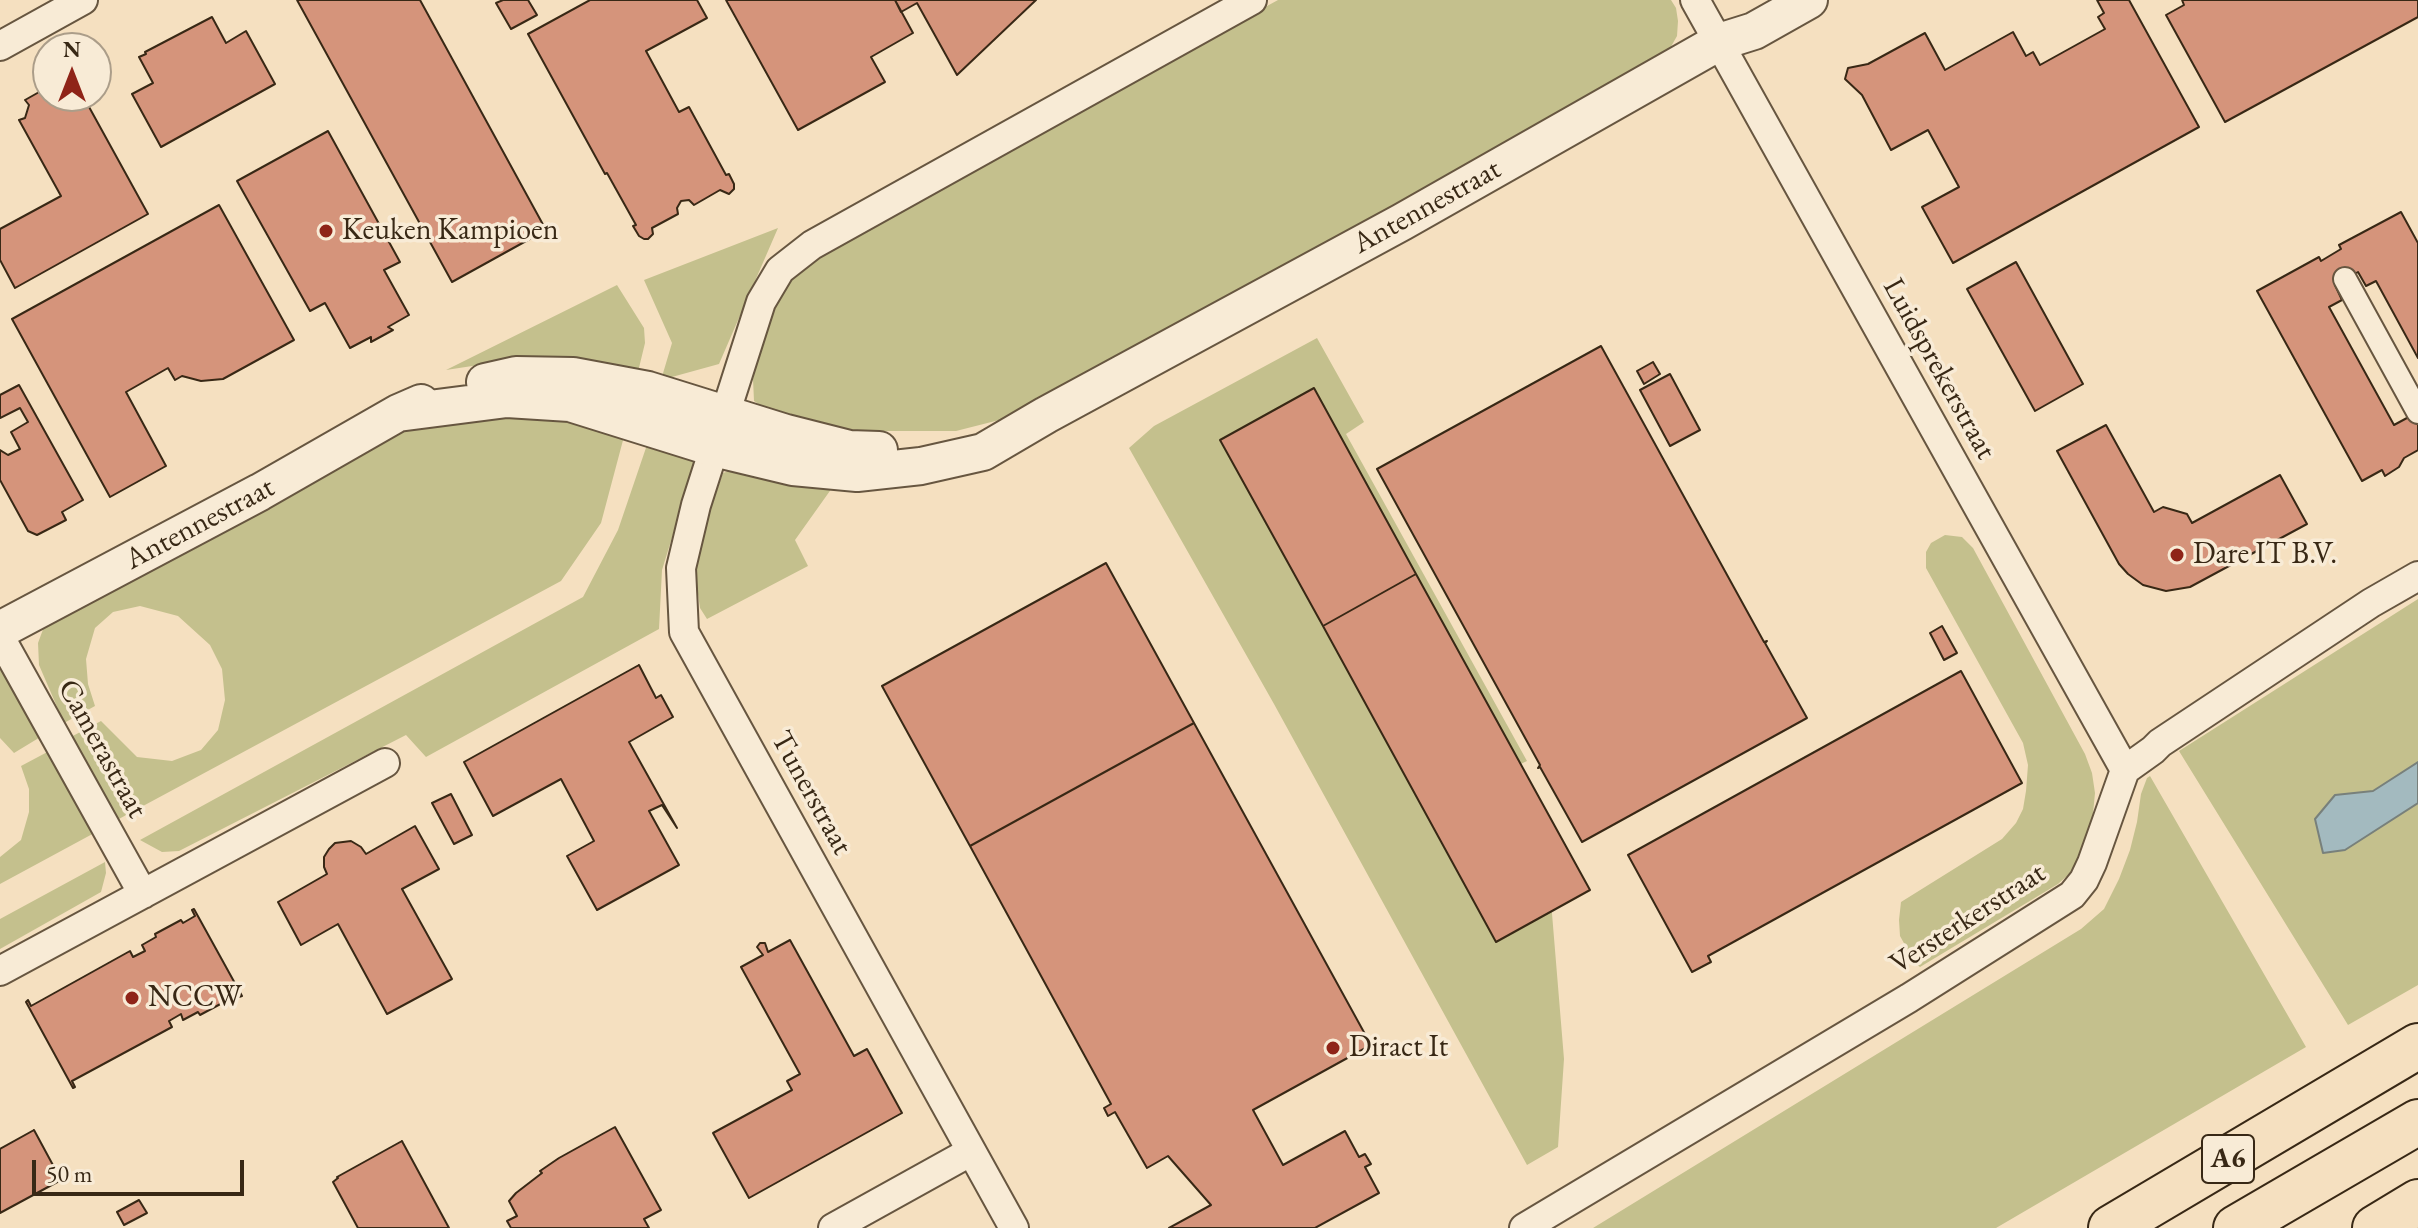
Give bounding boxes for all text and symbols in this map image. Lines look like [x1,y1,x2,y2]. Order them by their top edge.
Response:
north arrow [32,32,112,112]
text: N [63,35,81,64]
street label: Antennestraat [1347,152,1507,262]
place label: Keuken Kampioen [342,213,559,249]
marker: Keuken Kampioen [317,222,335,240]
street label: Luidsprekerstraat [1875,272,2003,466]
street label: Antennestraat [119,470,281,578]
place label: Dare IT B.V. [2193,537,2337,573]
marker: Dare IT B.V. [2168,546,2186,564]
street label: Camerastraat [49,673,155,825]
street label: Tunerstraat [762,725,860,861]
street label: Versterkerstraat [1884,855,2052,983]
place label: NCCW [148,980,242,1016]
marker: NCCW [123,989,141,1007]
place label: Diract It [1349,1030,1448,1066]
marker: Diract It [1324,1039,1342,1057]
road number: A6 [2202,1135,2254,1183]
scale bar [36,1144,248,1194]
text: 50 m [46,1158,93,1189]

